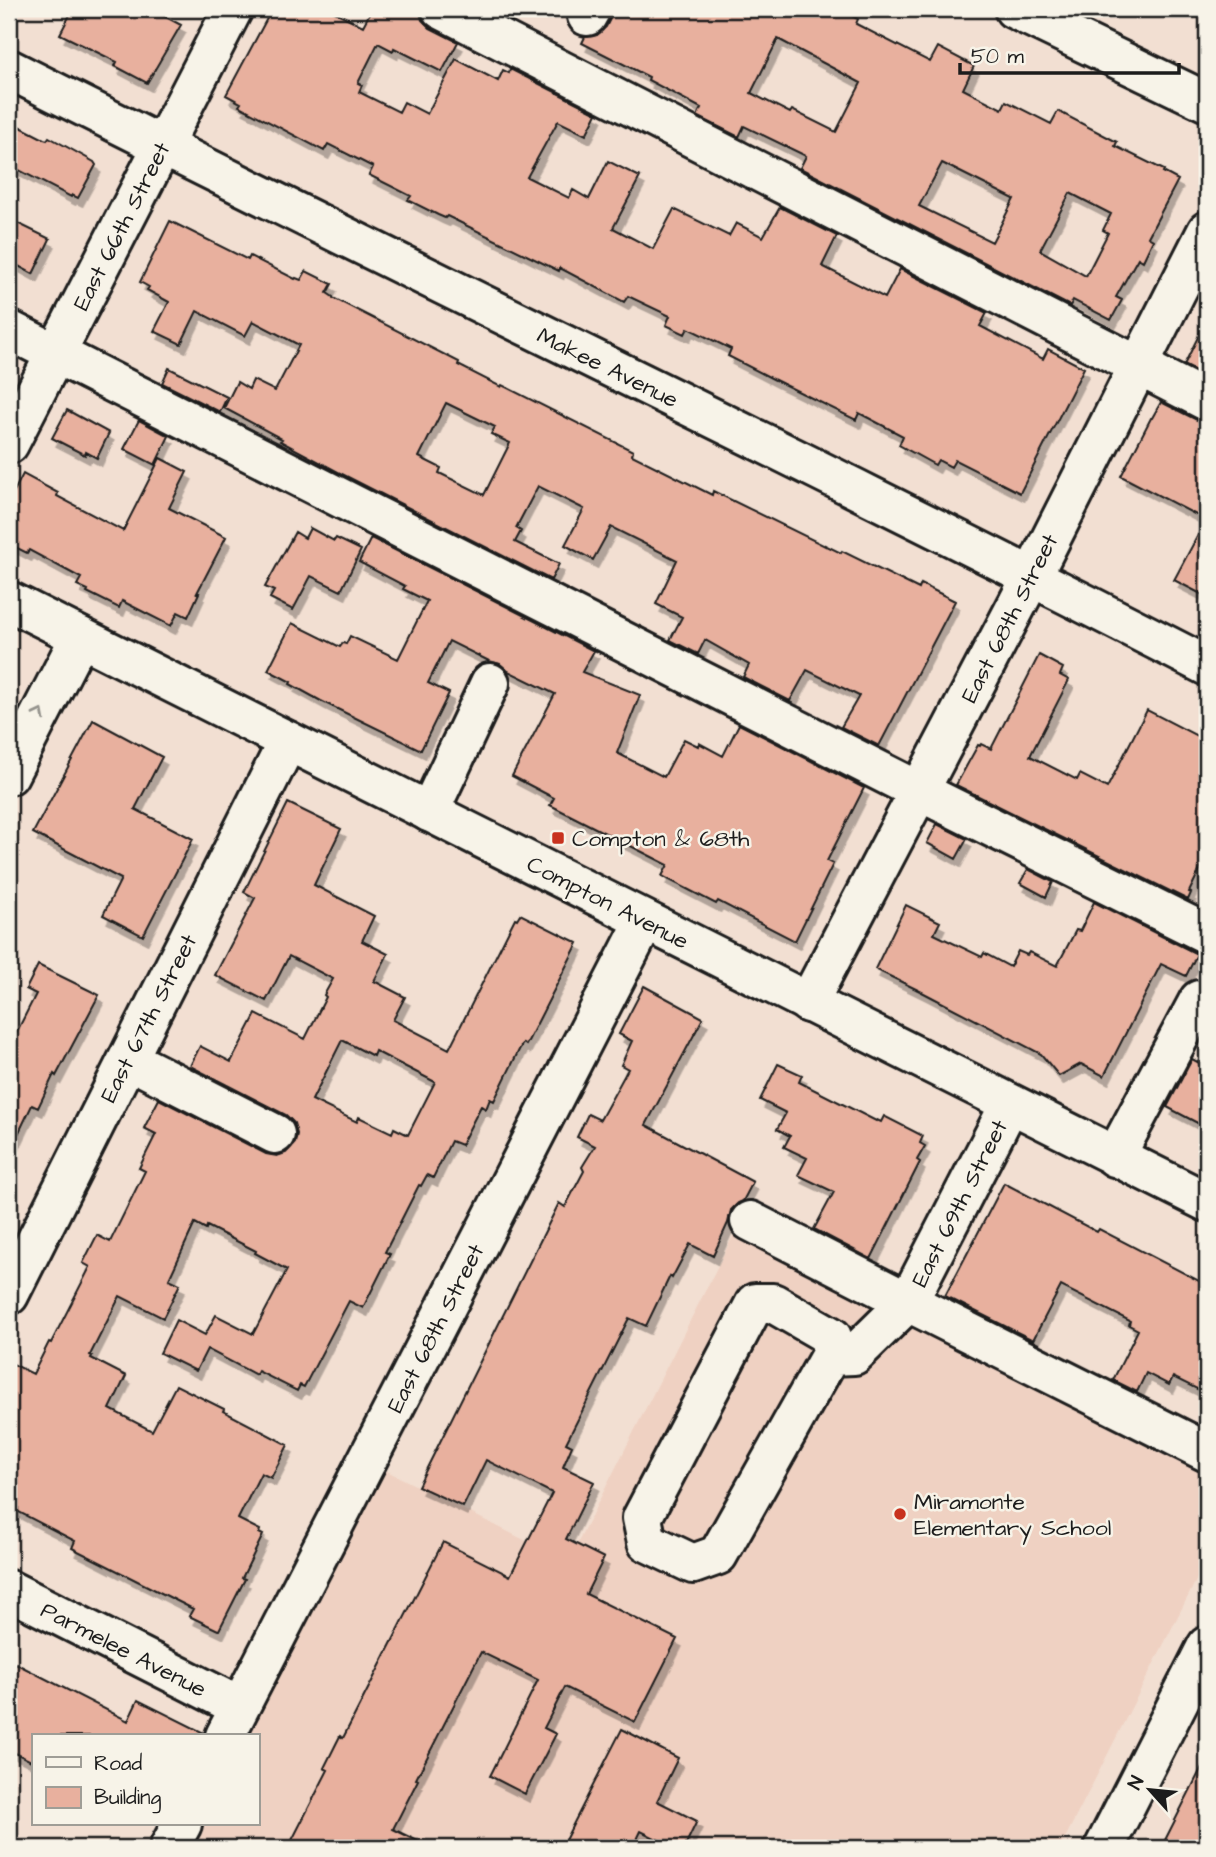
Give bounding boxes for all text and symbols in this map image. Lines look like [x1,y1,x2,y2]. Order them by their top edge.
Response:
scale bar [960,32,1179,76]
text: 50 m [971,42,1025,71]
street label: East 66th Street [66,136,178,316]
street label: Makee Avenue [531,320,684,416]
street label: East 68th Street [954,528,1067,708]
one-way arrow [31,709,45,722]
place label: Compton & 68th [572,823,750,855]
marker: Compton & 68th [550,830,566,846]
street label: Compton Avenue [521,848,694,957]
street label: East 67th Street [93,928,205,1108]
street label: East 69th Street [904,1114,1016,1293]
street label: East 68th Street [380,1238,493,1418]
place label: Miramonte Elementary School [914,1486,1111,1545]
marker: Miramonte Elementary School [892,1506,908,1522]
street label: Parmelee Avenue [35,1594,212,1705]
legend [32,1734,259,1826]
text: Road [94,1749,142,1778]
north arrow [1114,1756,1184,1826]
text: N [1121,1771,1151,1794]
text: Building [94,1783,162,1814]

